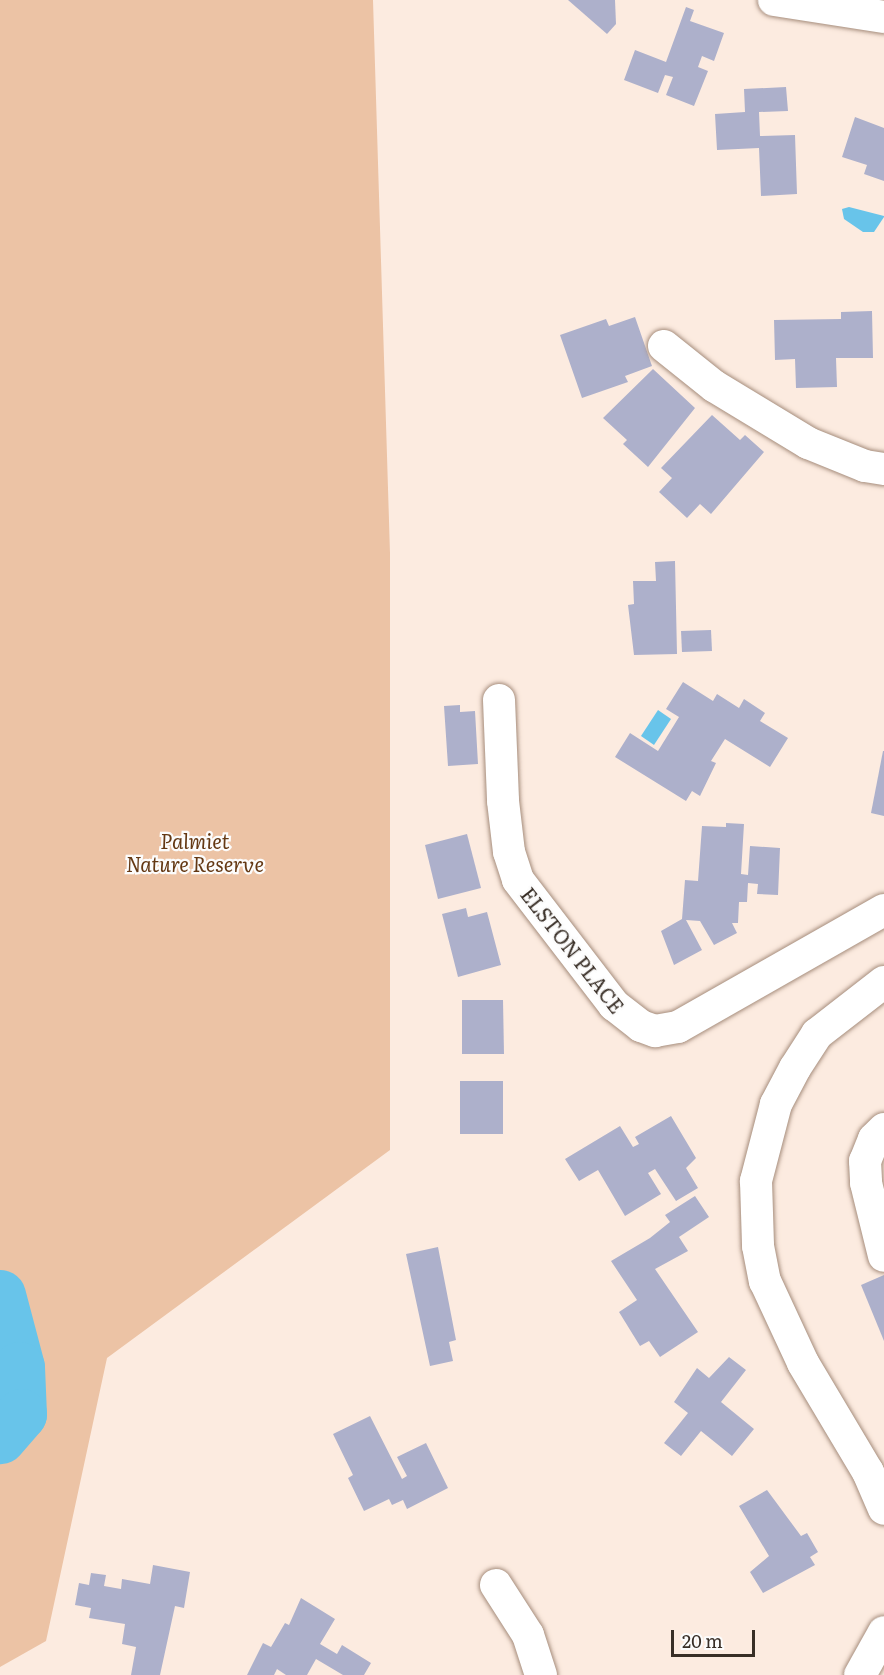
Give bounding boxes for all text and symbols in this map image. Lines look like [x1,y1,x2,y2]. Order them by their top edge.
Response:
park label: Palmiet Nature Reserve [126,828,264,875]
street label: ELSTON PLACE [516,882,630,1018]
scale bar [674,1618,758,1656]
text: 20 m [682,1627,723,1654]

